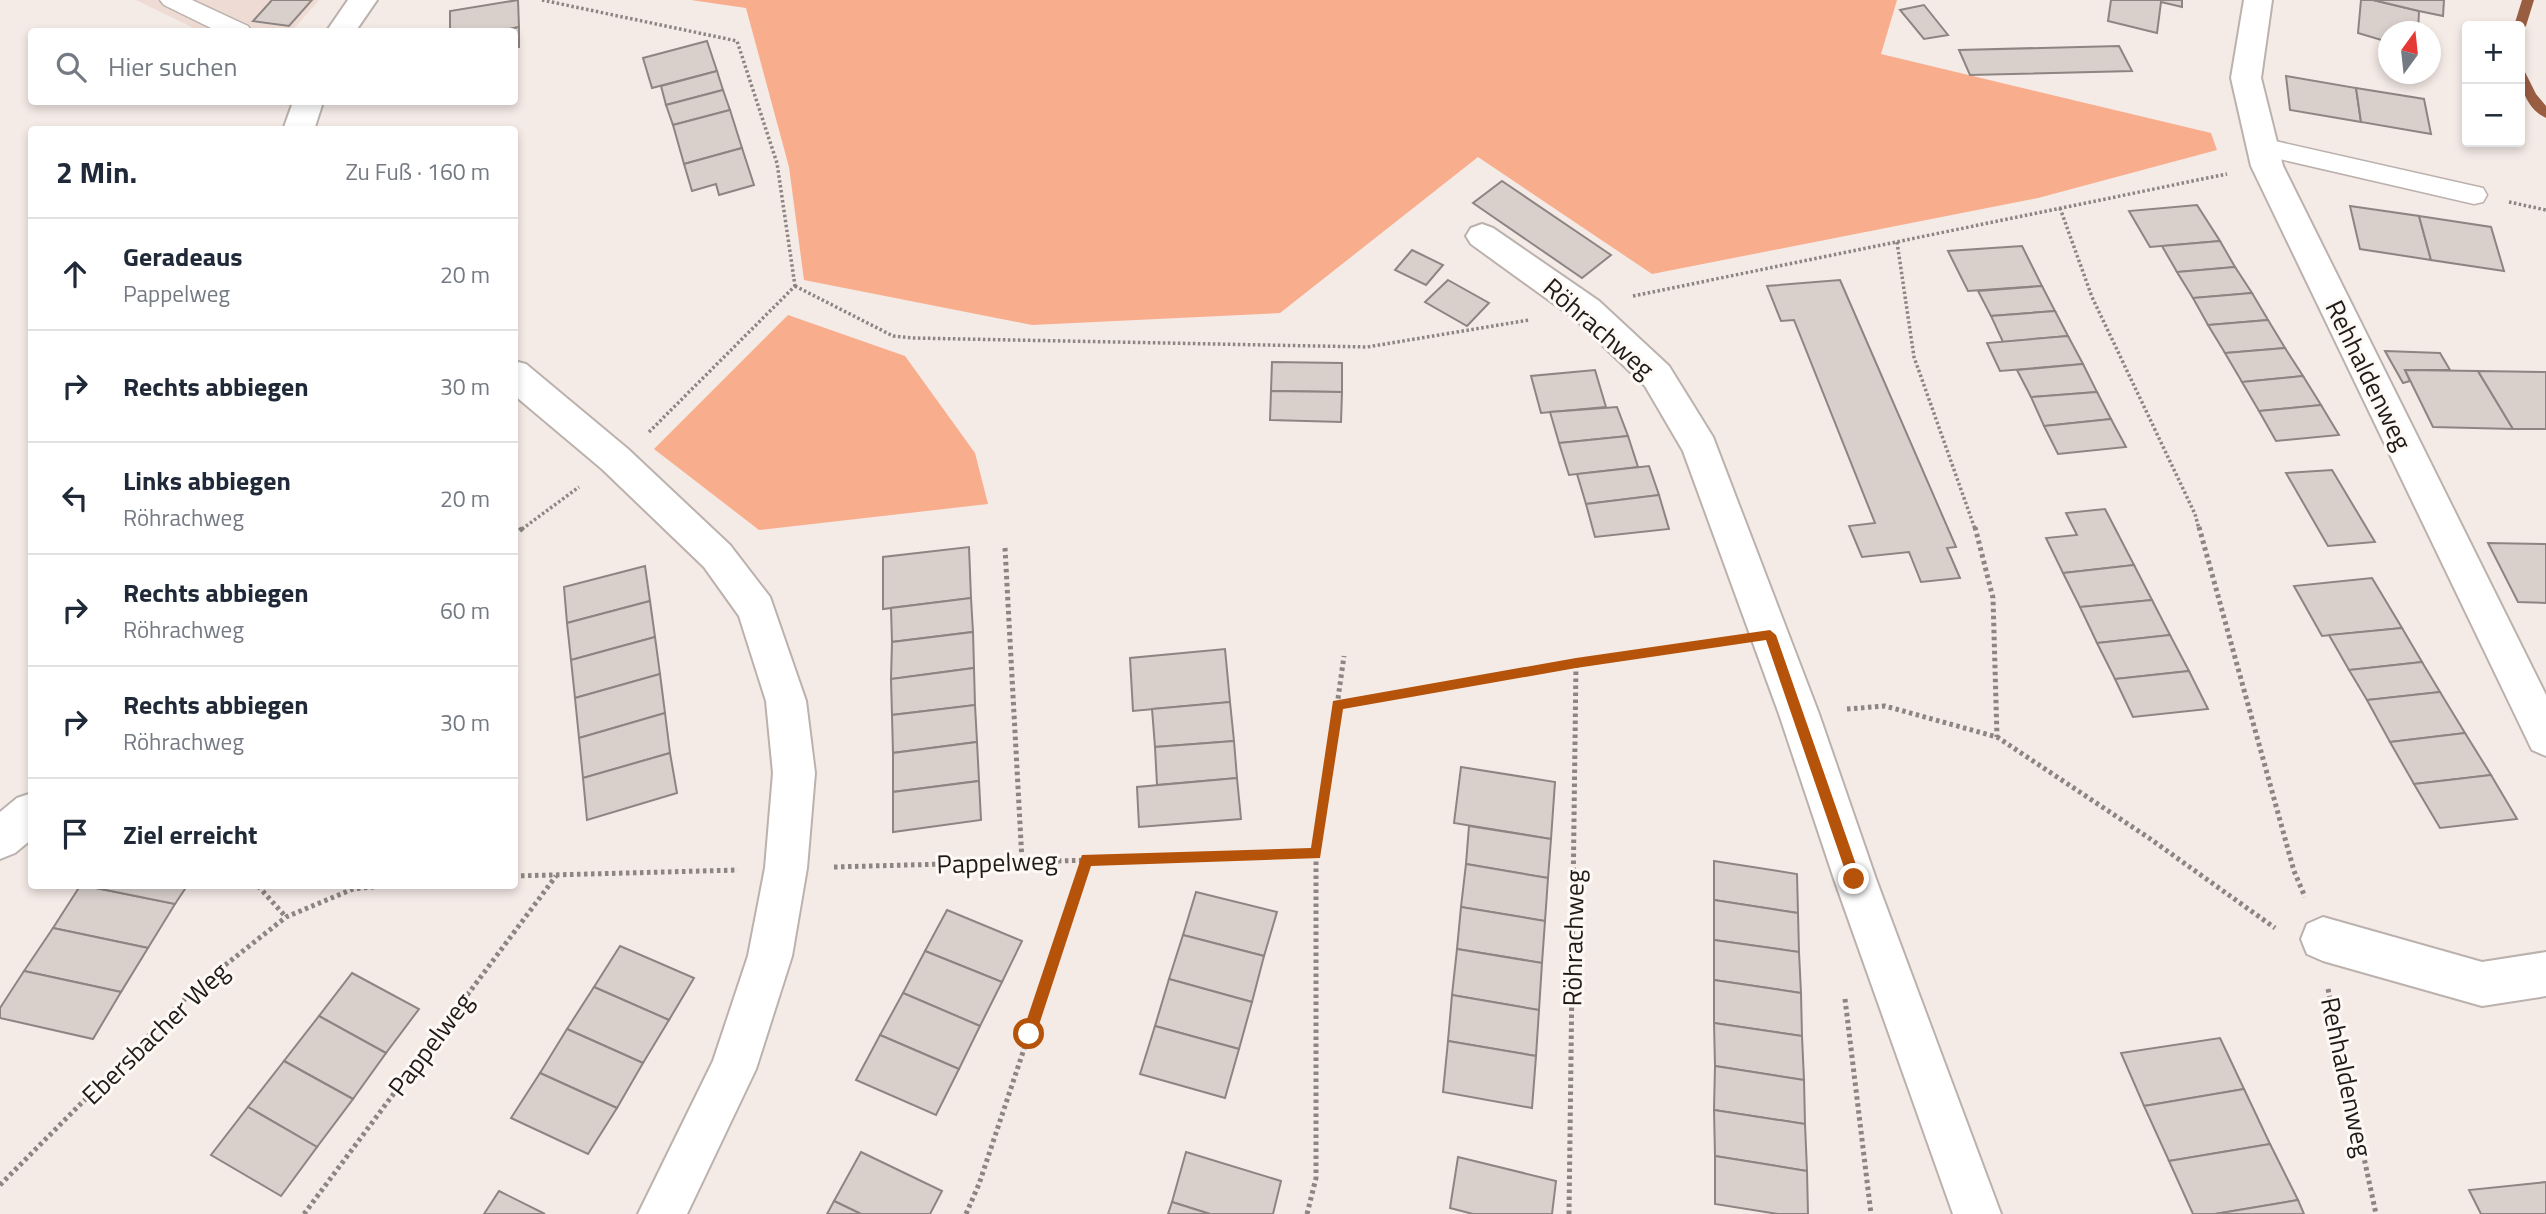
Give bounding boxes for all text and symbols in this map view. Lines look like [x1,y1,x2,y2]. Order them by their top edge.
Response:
north arrow [2378,21,2441,84]
map controls [2462,21,2525,147]
button: + [2462,21,2525,84]
search box [28,28,518,105]
text: Hier suchen [108,47,237,86]
icon: search [52,48,90,86]
button: − [2462,84,2525,147]
text: 2 Min. [56,149,137,195]
text: Zu Fuß · 160 m [346,154,490,189]
text: Geradeaus [123,237,243,276]
icon: ahead [56,255,94,293]
text: 20 m [440,257,490,292]
street label: Röhrachweg [1535,268,1663,388]
text: Pappelweg [123,276,230,311]
street label: Rehhaldenweg [2316,293,2422,457]
icon: right [56,367,94,405]
text: Rechts abbiegen [123,367,309,406]
text: 30 m [440,369,490,404]
text: Links abbiegen [123,461,291,500]
icon: left [56,479,94,517]
text: 20 m [440,481,490,516]
text: Röhrachweg [123,500,244,535]
text: Rechts abbiegen [123,573,309,612]
icon: right [56,591,94,629]
text: 60 m [440,593,490,628]
text: Röhrachweg [123,612,244,647]
text: Rechts abbiegen [123,685,309,724]
icon: right [56,703,94,741]
text: 30 m [440,705,490,740]
text: Röhrachweg [123,724,244,759]
icon: arrive [56,815,94,853]
text: Ziel erreicht [123,815,258,854]
street label: Pappelweg [936,840,1058,884]
route end [1838,863,1869,894]
street label: Röhrachweg [1552,869,1594,1007]
street label: Ebersbacher Weg [73,953,237,1113]
street label: Pappelweg [378,984,482,1104]
street label: Rehhaldenweg [2311,993,2383,1161]
route start [1013,1018,1044,1049]

